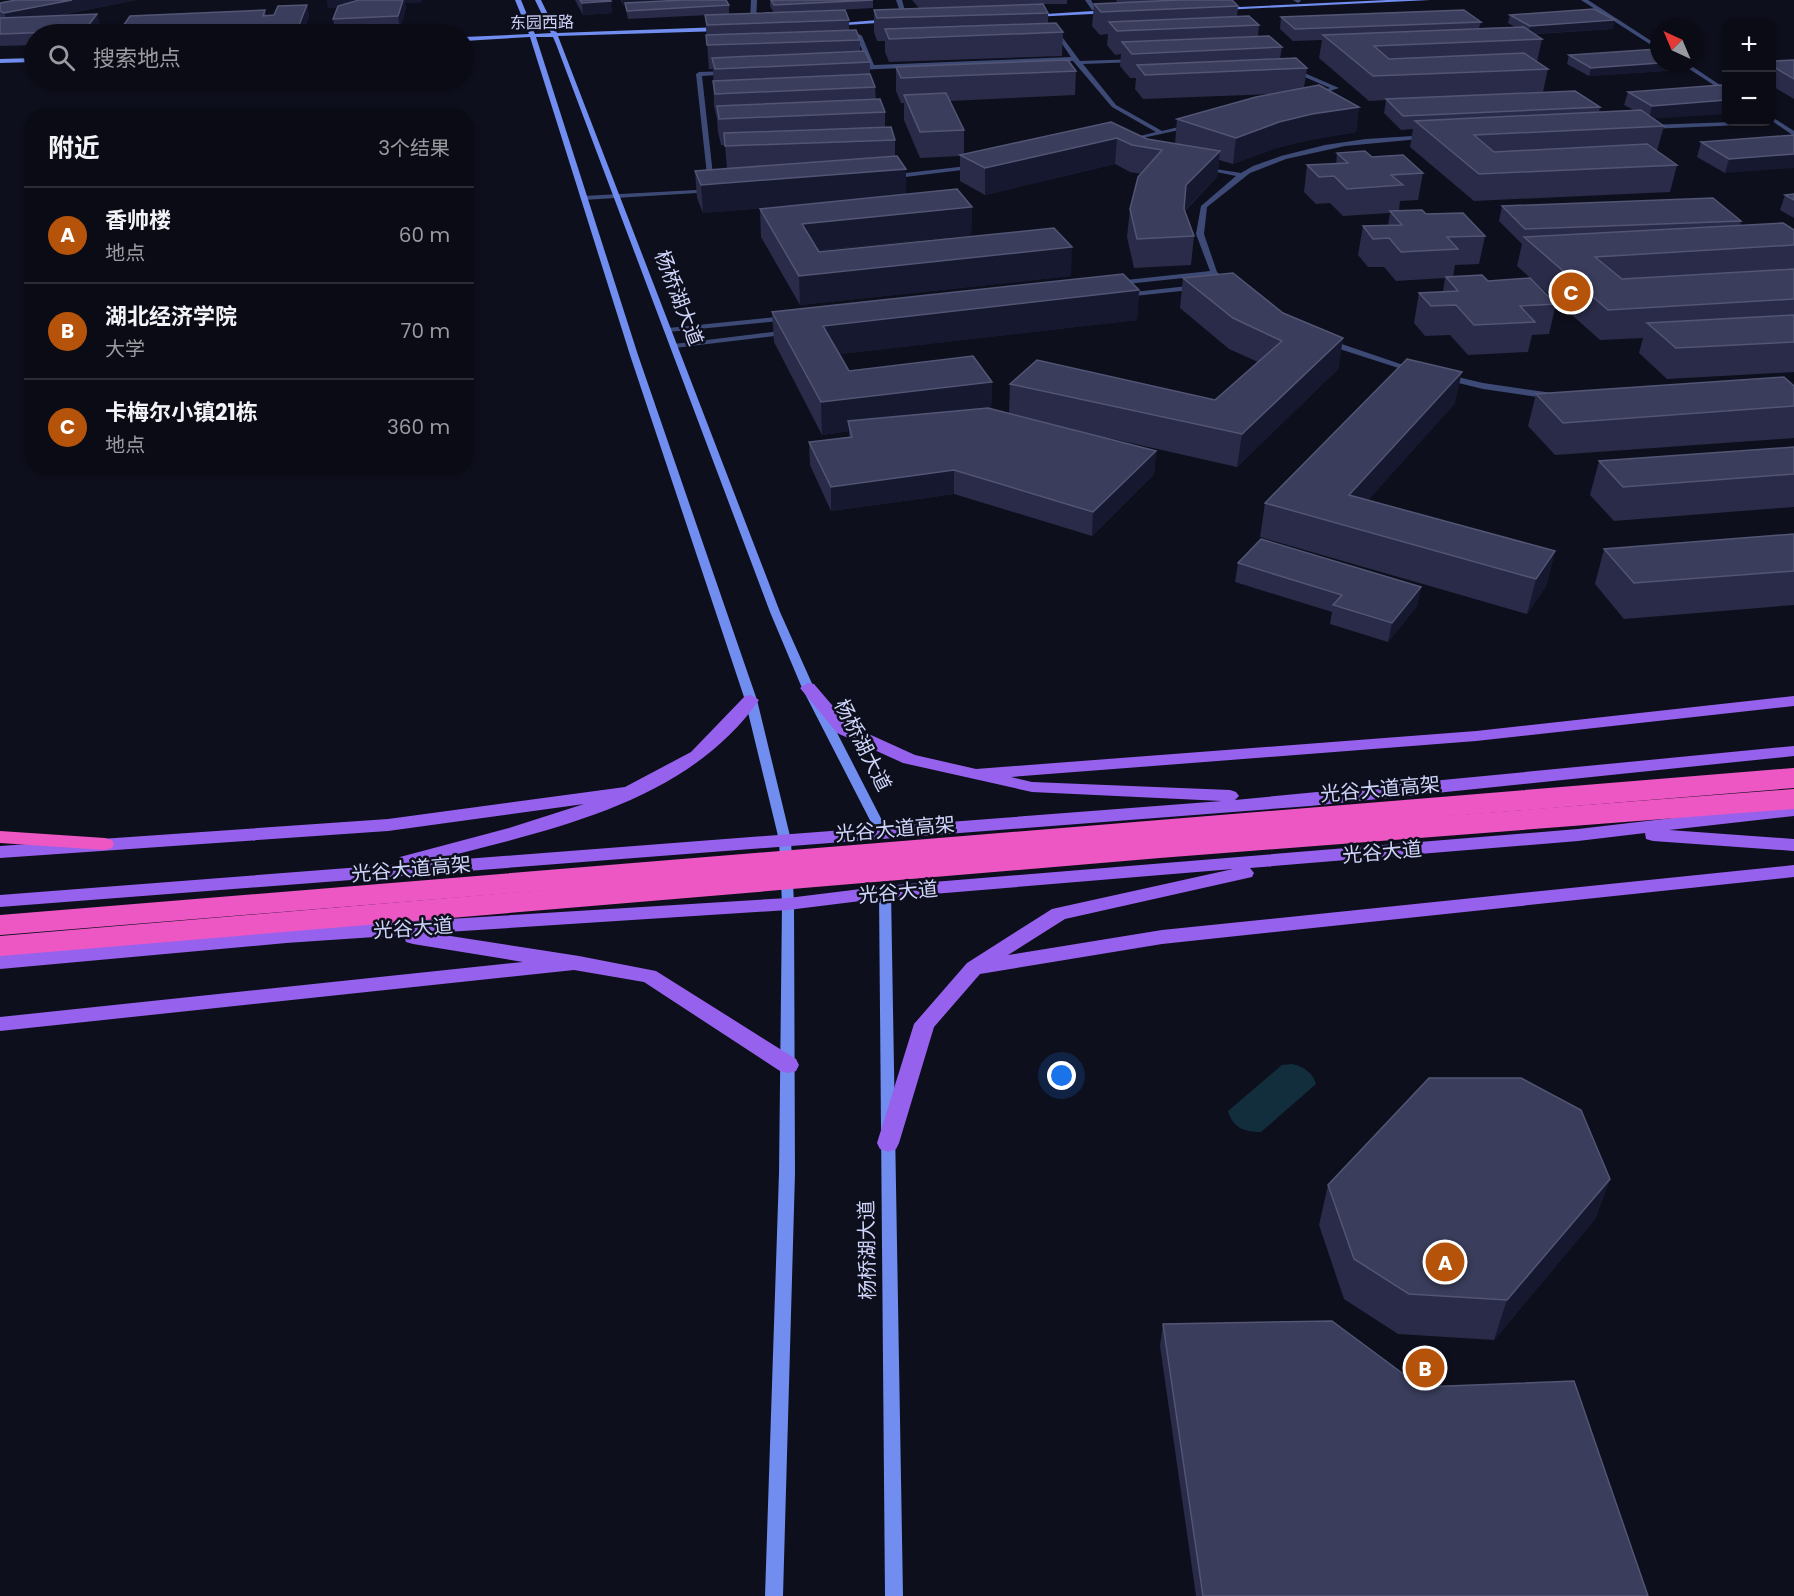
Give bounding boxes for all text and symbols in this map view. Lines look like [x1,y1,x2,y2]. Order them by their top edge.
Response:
street label: 东园西路 [510,10,574,35]
north arrow [1650,18,1704,72]
map controls [1722,18,1776,126]
button: + [1722,18,1776,72]
search box [24,24,474,90]
icon: search [45,41,78,74]
text: 搜索地点 [93,43,181,74]
button: − [1722,72,1776,126]
text: 附近 [48,130,100,166]
text: 3个结果 [378,134,450,162]
text: 香帅楼 [105,205,171,236]
text: A [60,221,75,249]
text: 60 m [399,221,450,249]
text: 地点 [105,239,145,267]
street label: 杨桥湖大道 [648,246,710,350]
pin: C [1552,270,1590,314]
text: 湖北经济学院 [105,301,237,332]
text: B [61,317,74,345]
text: 70 m [401,317,450,345]
text: 大学 [105,335,145,363]
text: 卡梅尔小镇21栋 [105,397,258,428]
text: C [60,413,75,441]
text: 360 m [387,413,450,441]
text: 地点 [105,431,145,459]
street label: 杨桥湖大道 [828,694,898,796]
street label: 光谷大道高架 [1319,770,1441,808]
street label: 光谷大道高架 [834,810,956,848]
street label: 光谷大道 [1341,835,1423,869]
street label: 光谷大道高架 [350,850,472,888]
street label: 光谷大道 [857,875,939,909]
street label: 光谷大道 [372,911,454,945]
your location [1047,1061,1076,1090]
street label: 杨桥湖大道 [852,1200,882,1300]
pin: A [1426,1240,1464,1284]
pin: B [1406,1346,1444,1390]

